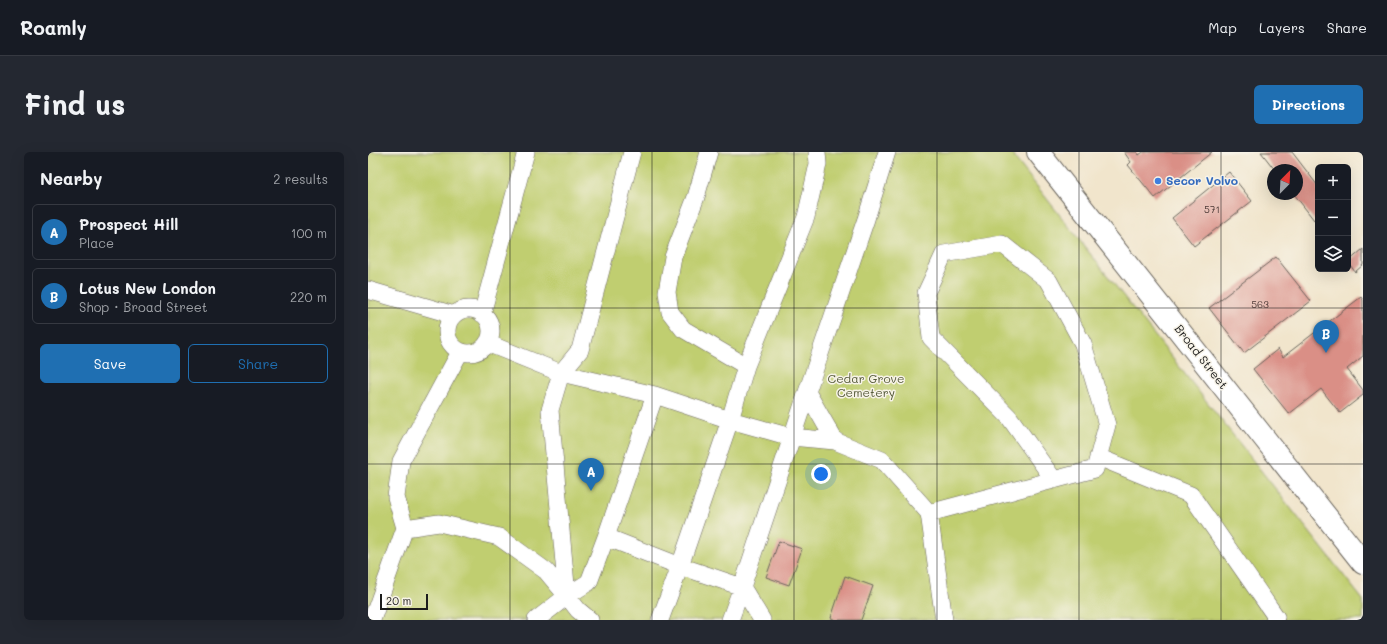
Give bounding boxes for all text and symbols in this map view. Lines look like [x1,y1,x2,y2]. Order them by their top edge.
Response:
text: Roamly [20,15,87,40]
text: Map [1208,18,1237,37]
text: Layers [1259,18,1305,37]
text: Share [1327,18,1367,37]
button: Directions [1254,85,1363,124]
text: Find us [24,86,125,122]
north arrow [1267,164,1303,200]
map controls [1315,164,1351,272]
button: + [1315,164,1351,200]
text: Nearby [40,167,102,189]
text: 2 results [273,170,328,187]
place label: Secor Volvo [1166,172,1238,188]
marker: Secor Volvo [1153,176,1163,186]
button: − [1315,200,1351,236]
house number: 571 [1204,202,1220,216]
text: Prospect Hill [79,214,178,234]
text: A [49,224,59,241]
text: 100 m [291,224,327,241]
text: Place [79,234,114,251]
button: layers [1315,236,1351,272]
text: Lotus New London [79,278,216,298]
text: B [50,288,58,305]
text: 220 m [290,288,327,305]
house number: 563 [1251,297,1269,311]
text: Shop · Broad Street [79,298,208,315]
pin: B [1313,320,1339,353]
street label: Broad Street [1172,321,1232,392]
button: Save [40,344,180,383]
button: Share [188,344,328,383]
park label: Cedar Grove Cemetery [828,370,904,400]
pin: A [578,458,604,491]
your location [811,464,831,484]
scale bar [380,592,428,611]
text: 20 m [386,593,411,608]

